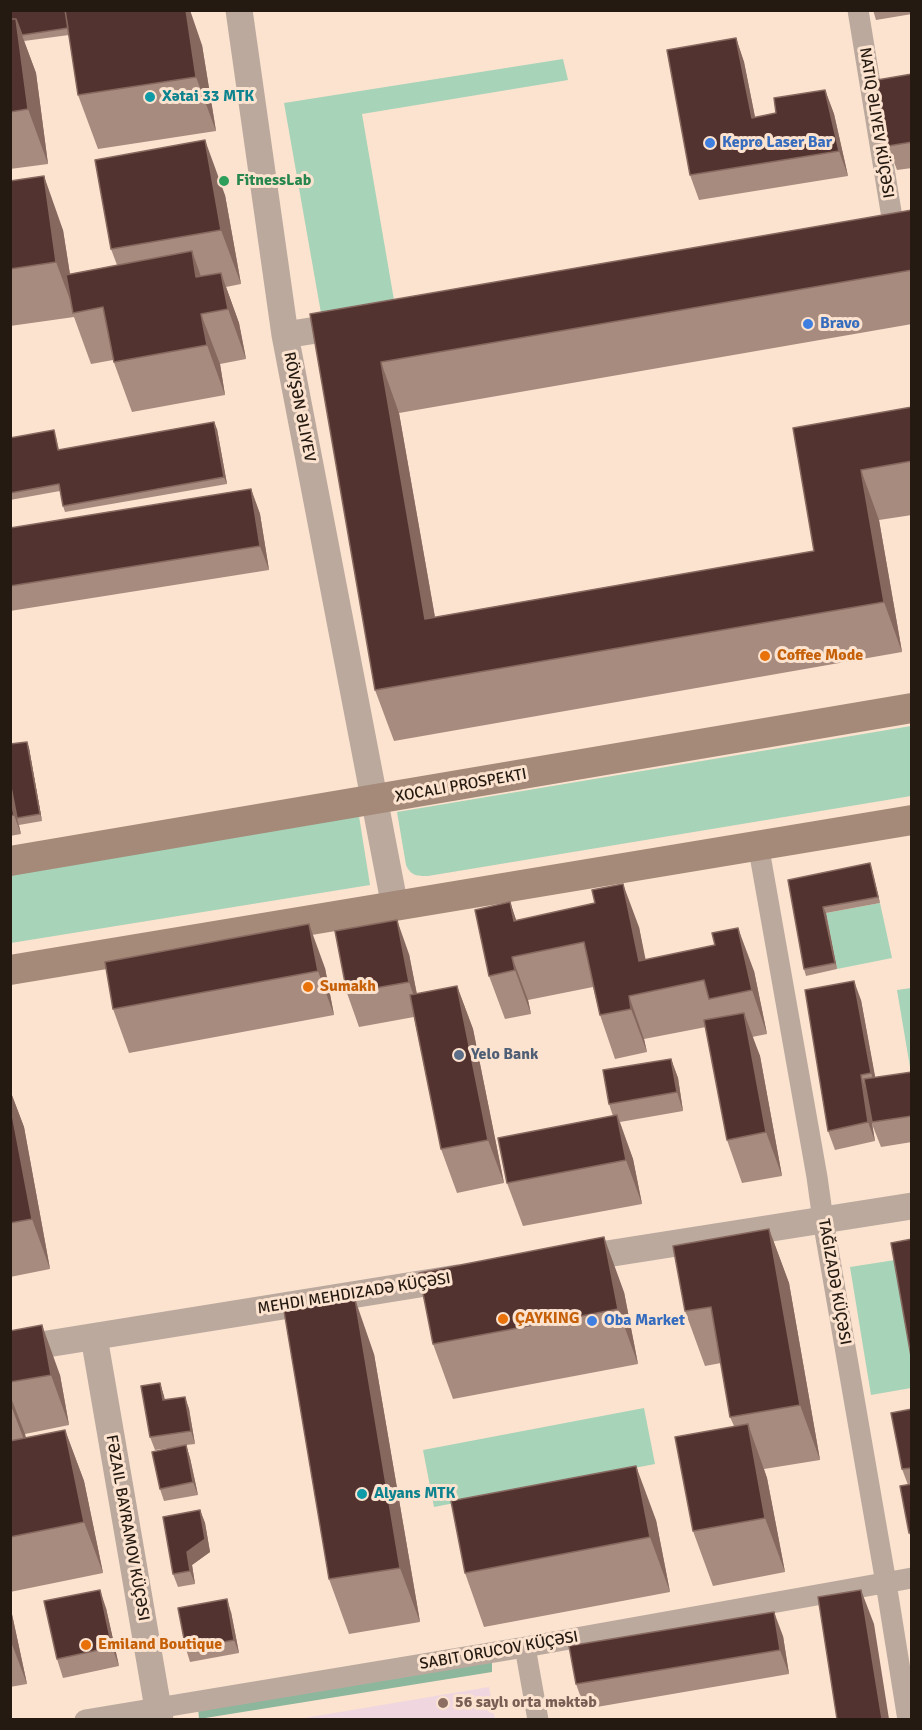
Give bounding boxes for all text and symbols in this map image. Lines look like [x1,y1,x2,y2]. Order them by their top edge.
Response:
street label: NATIQ ƏLIYEV KÜÇƏSI [855,46,897,200]
place label: Xətai 33 MTK [162,87,254,107]
marker: Xətai 33 MTK [143,90,157,104]
place label: Kepro Laser Bar [722,133,832,153]
marker: Kepro Laser Bar [703,136,717,150]
place label: FitnessLab [236,171,311,191]
marker: FitnessLab [217,174,231,188]
place label: Bravo [820,314,860,334]
marker: Bravo [801,317,815,331]
street label: RÖVŞƏN ƏLIYEV [279,350,319,464]
place label: Coffee Mode [777,646,863,666]
marker: Coffee Mode [758,649,772,663]
street label: XOCALI PROSPEKTI [394,765,528,807]
place label: Sumakh [320,977,376,997]
marker: Sumakh [301,980,315,994]
place label: Yelo Bank [471,1045,538,1065]
marker: Yelo Bank [452,1048,466,1062]
street label: TAĞIZADƏ KÜÇƏSI [813,1217,855,1347]
street label: MEHDI MEHDIZADƏ KÜÇƏSI [256,1269,452,1319]
place label: ÇAYKING [515,1309,579,1329]
place label: Oba Market [604,1311,685,1331]
marker: ÇAYKING [496,1312,510,1326]
marker: Oba Market [585,1314,599,1328]
street label: FƏZAIL BAYRAMOV KÜÇƏSI [101,1433,153,1623]
place label: Alyans MTK [374,1484,455,1504]
marker: Alyans MTK [355,1487,369,1501]
street label: SABIT ORUCOV KÜÇƏSI [418,1628,580,1674]
place label: Emiland Boutique [98,1635,222,1655]
marker: Emiland Boutique [79,1638,93,1652]
place label: 56 saylı orta məktəb [455,1693,597,1713]
marker: 56 saylı orta məktəb [436,1696,450,1710]

